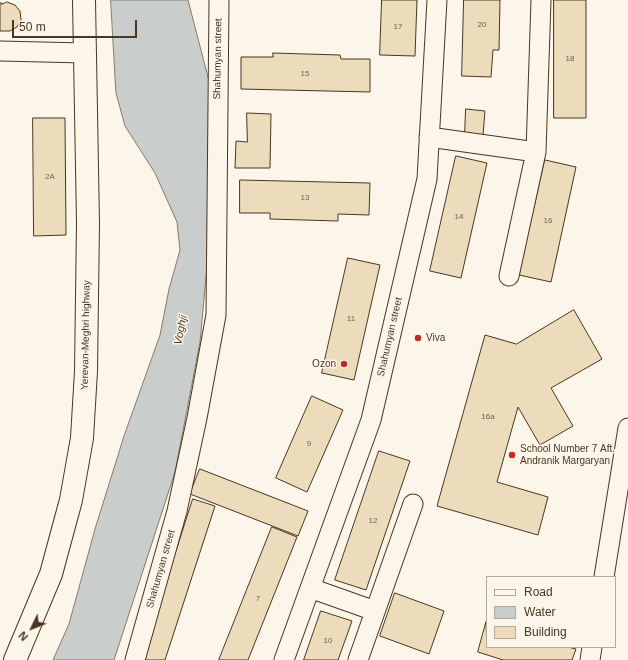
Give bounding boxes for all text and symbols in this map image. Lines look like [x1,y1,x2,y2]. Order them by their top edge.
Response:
scale bar [14,12,139,38]
street label: Shahumyan street [211,18,225,100]
text: 50 m [19,20,46,34]
house number: 20 [478,20,486,30]
house number: 17 [394,22,402,32]
house number: 18 [566,54,574,64]
house number: 15 [301,69,309,79]
house number: 2A [45,172,55,182]
house number: 13 [301,193,309,203]
house number: 14 [455,212,463,222]
house number: 16 [544,216,552,226]
street label: Yerevan-Meghri highway [79,280,93,390]
street label: Shahumyan street [375,296,405,378]
water label: Voghji [172,314,190,346]
house number: 11 [347,314,355,324]
place label: Viva [426,332,445,344]
marker: Viva [413,333,423,343]
place label: Ozon [312,358,336,370]
marker: Ozon [339,359,349,369]
house number: 16a [481,412,495,422]
house number: 9 [307,439,311,449]
place label: School Number 7 Aft. Andranik Margaryan [520,443,615,466]
marker: School Number 7 Aft. Andranik Margaryan [507,450,517,460]
house number: 12 [369,516,377,526]
street label: Shahumyan street [144,528,178,610]
legend [486,576,616,648]
text: Road [524,585,553,599]
house number: 7 [256,594,260,604]
text: Water [524,605,556,619]
north arrow [12,608,52,648]
text: Building [524,625,567,639]
text: N [16,629,30,643]
house number: 10 [324,636,332,646]

